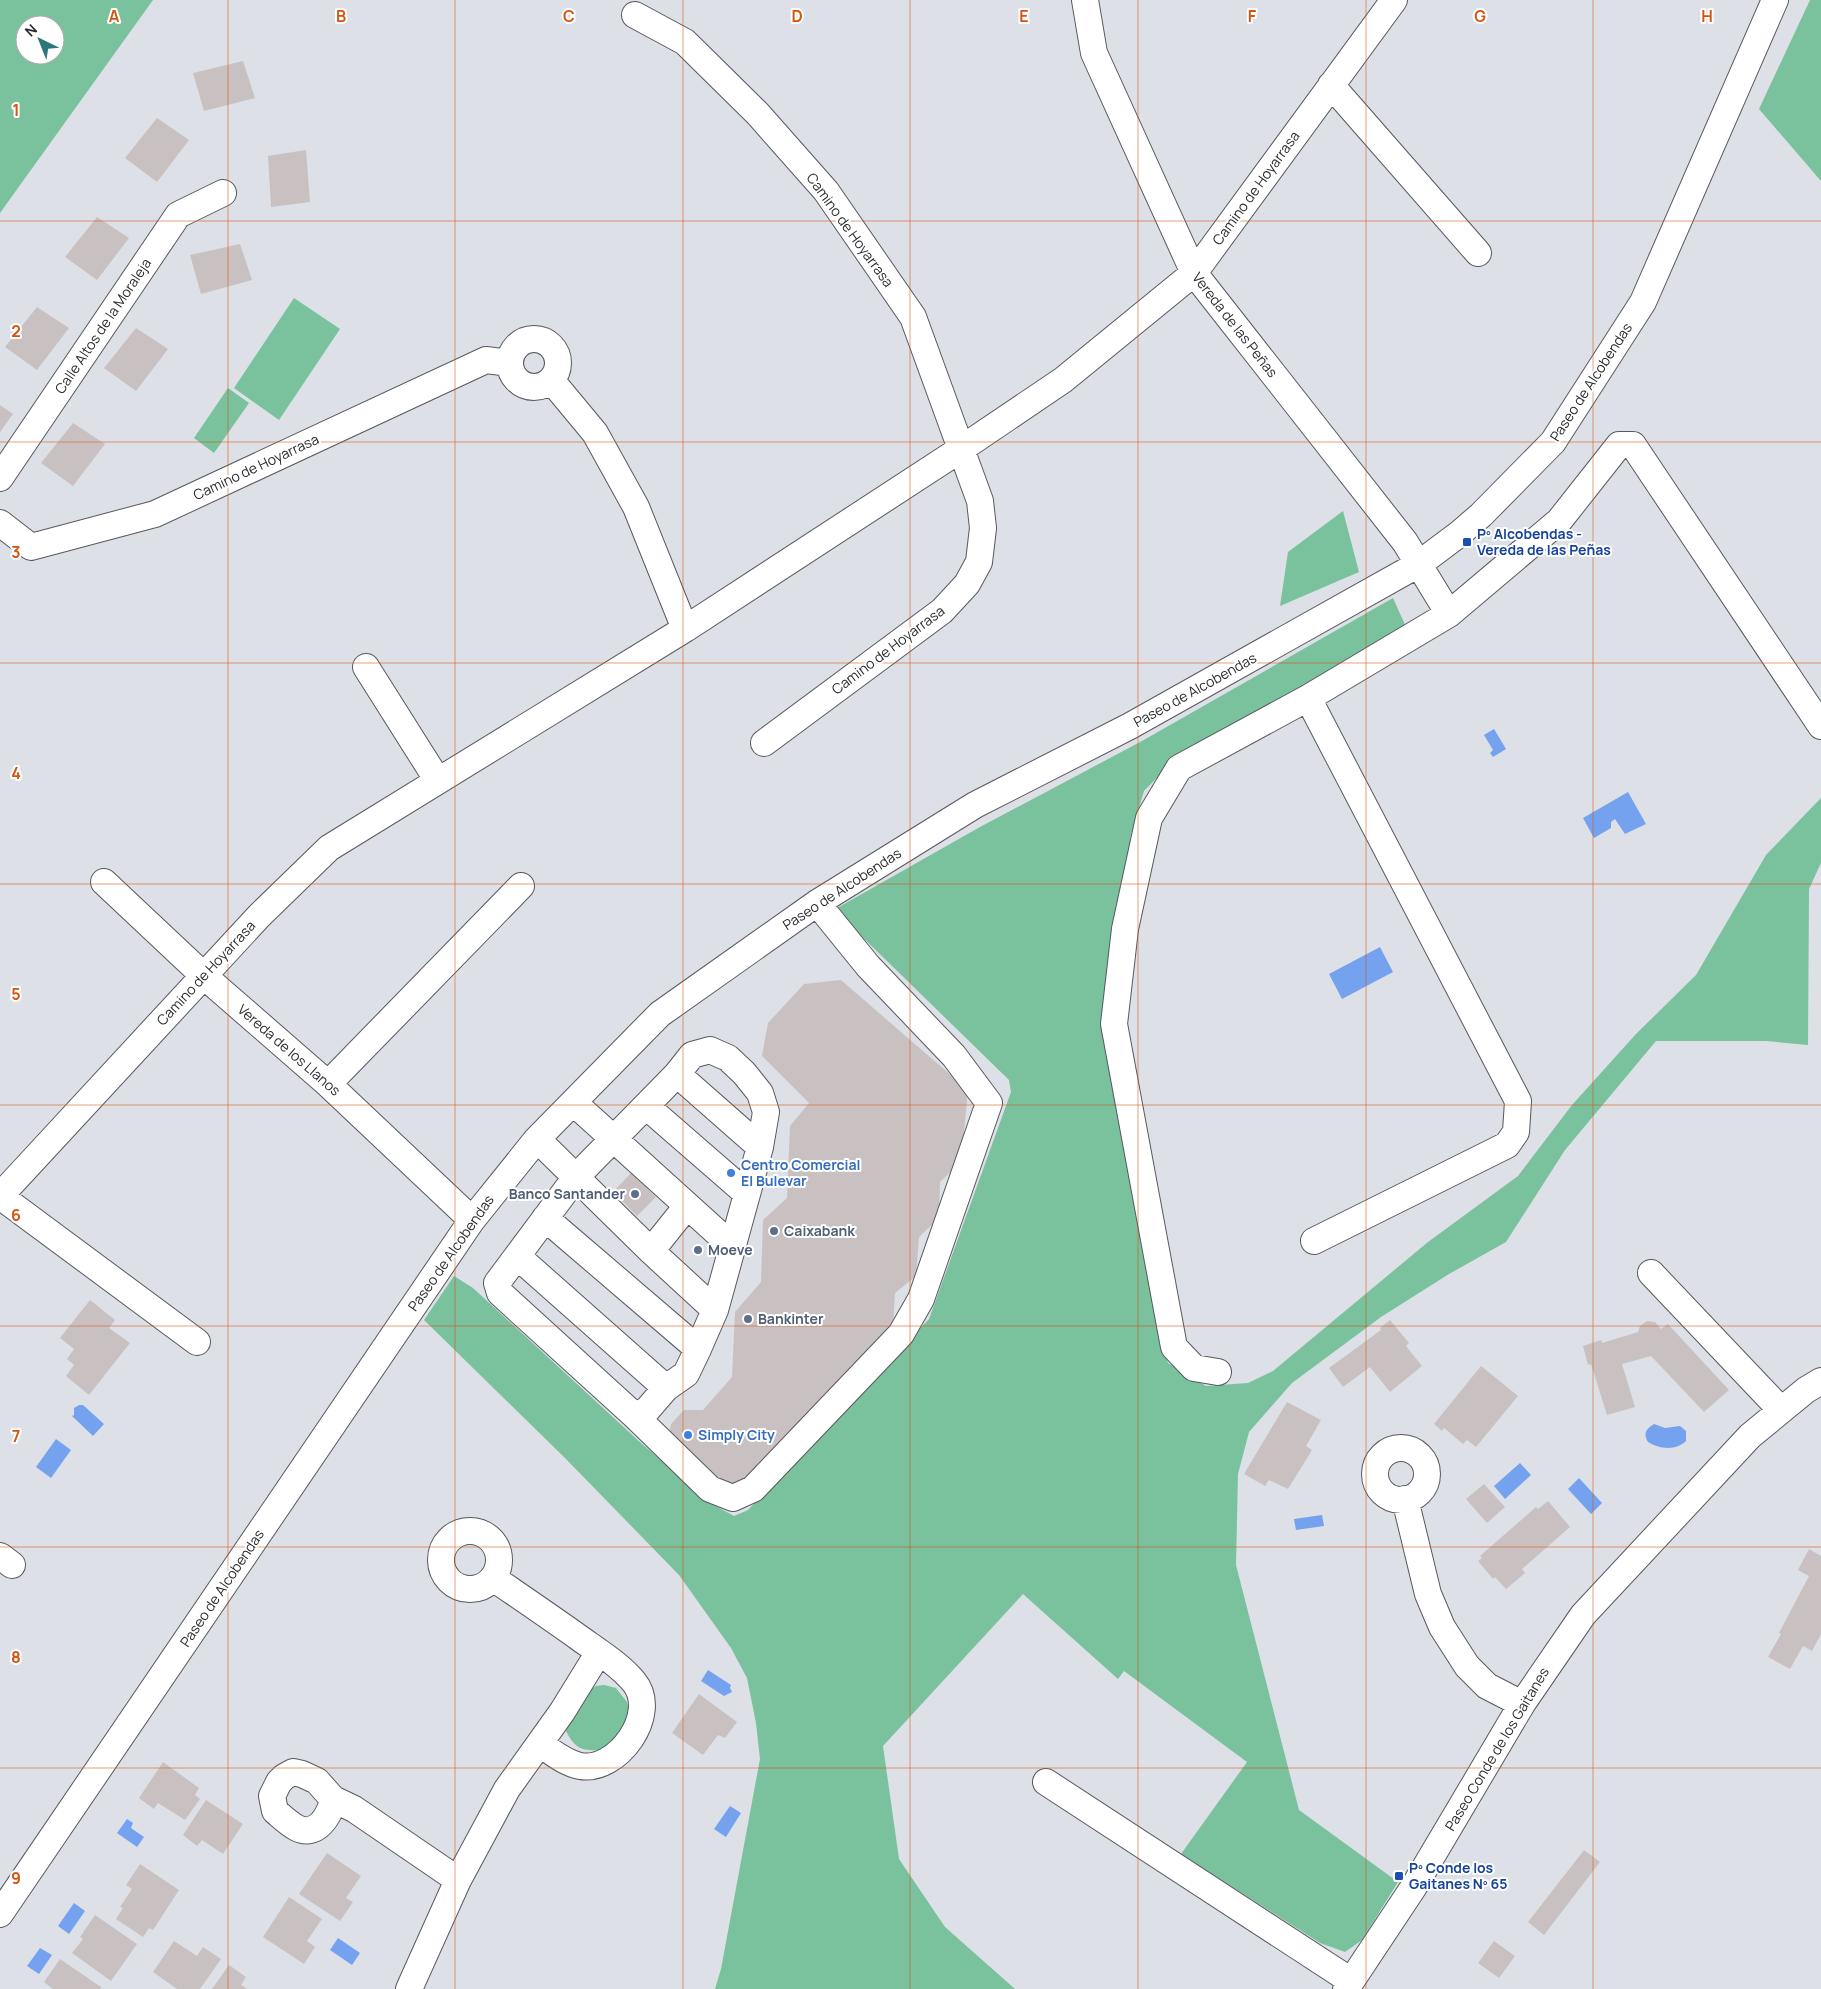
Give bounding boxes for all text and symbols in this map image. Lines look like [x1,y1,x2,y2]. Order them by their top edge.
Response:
text: A [109,5,120,27]
text: B [336,5,346,27]
text: C [563,5,575,27]
text: D [791,5,803,27]
text: E [1019,5,1029,27]
text: F [1248,5,1257,27]
text: G [1474,5,1486,27]
text: H [1701,5,1713,27]
north arrow [15,15,65,65]
text: N [21,20,41,41]
text: 1 [12,99,20,121]
street label: Camino de Hoyarrasa [1208,127,1303,249]
street label: Camino de Hoyarrasa [803,169,898,291]
street label: Calle Altos de la Moraleja [50,254,155,397]
street label: Vereda de las Peñas [1188,268,1282,381]
street label: Paseo de Alcobendas [1545,319,1636,445]
text: 2 [11,320,21,342]
street label: Camino de Hoyarrasa [190,429,322,504]
place label: Pº Alcobendas - Vereda de las Peñas [1477,524,1611,559]
marker: Pº Alcobendas - Vereda de las Peñas [1461,536,1473,548]
text: 3 [11,541,21,563]
street label: Camino de Hoyarrasa [827,601,948,698]
street label: Paseo de Alcobendas [1130,648,1260,731]
text: 4 [11,762,21,784]
street label: Paseo de Alcobendas [779,843,905,934]
street label: Camino de Hoyarrasa [152,916,259,1029]
text: 5 [11,983,21,1005]
street label: Vereda de los Llanos [234,1000,345,1100]
place label: Centro Comercial El Bulevar [741,1155,860,1190]
marker: Centro Comercial El Bulevar [725,1167,737,1179]
place label: Banco Santander [509,1184,625,1203]
marker: Banco Santander [629,1188,641,1200]
street label: Paseo de Alcobendas [403,1191,498,1315]
text: 6 [11,1204,21,1226]
place label: Caixabank [784,1221,855,1240]
marker: Caixabank [768,1225,780,1237]
place label: Moeve [708,1240,753,1259]
marker: Moeve [692,1244,704,1256]
place label: Bankinter [758,1309,824,1328]
marker: Bankinter [742,1313,754,1325]
text: 7 [12,1425,20,1447]
place label: Simply City [698,1425,775,1444]
marker: Simply City [682,1429,694,1441]
street label: Paseo de Alcobendas [175,1525,268,1650]
text: 8 [11,1646,21,1668]
street label: Paseo Conde de los Gaitanes [1440,1664,1553,1834]
place label: Pº Conde los Gaitanes Nº 65 [1409,1858,1508,1893]
text: 9 [11,1867,21,1889]
marker: Pº Conde los Gaitanes Nº 65 [1393,1870,1405,1882]

